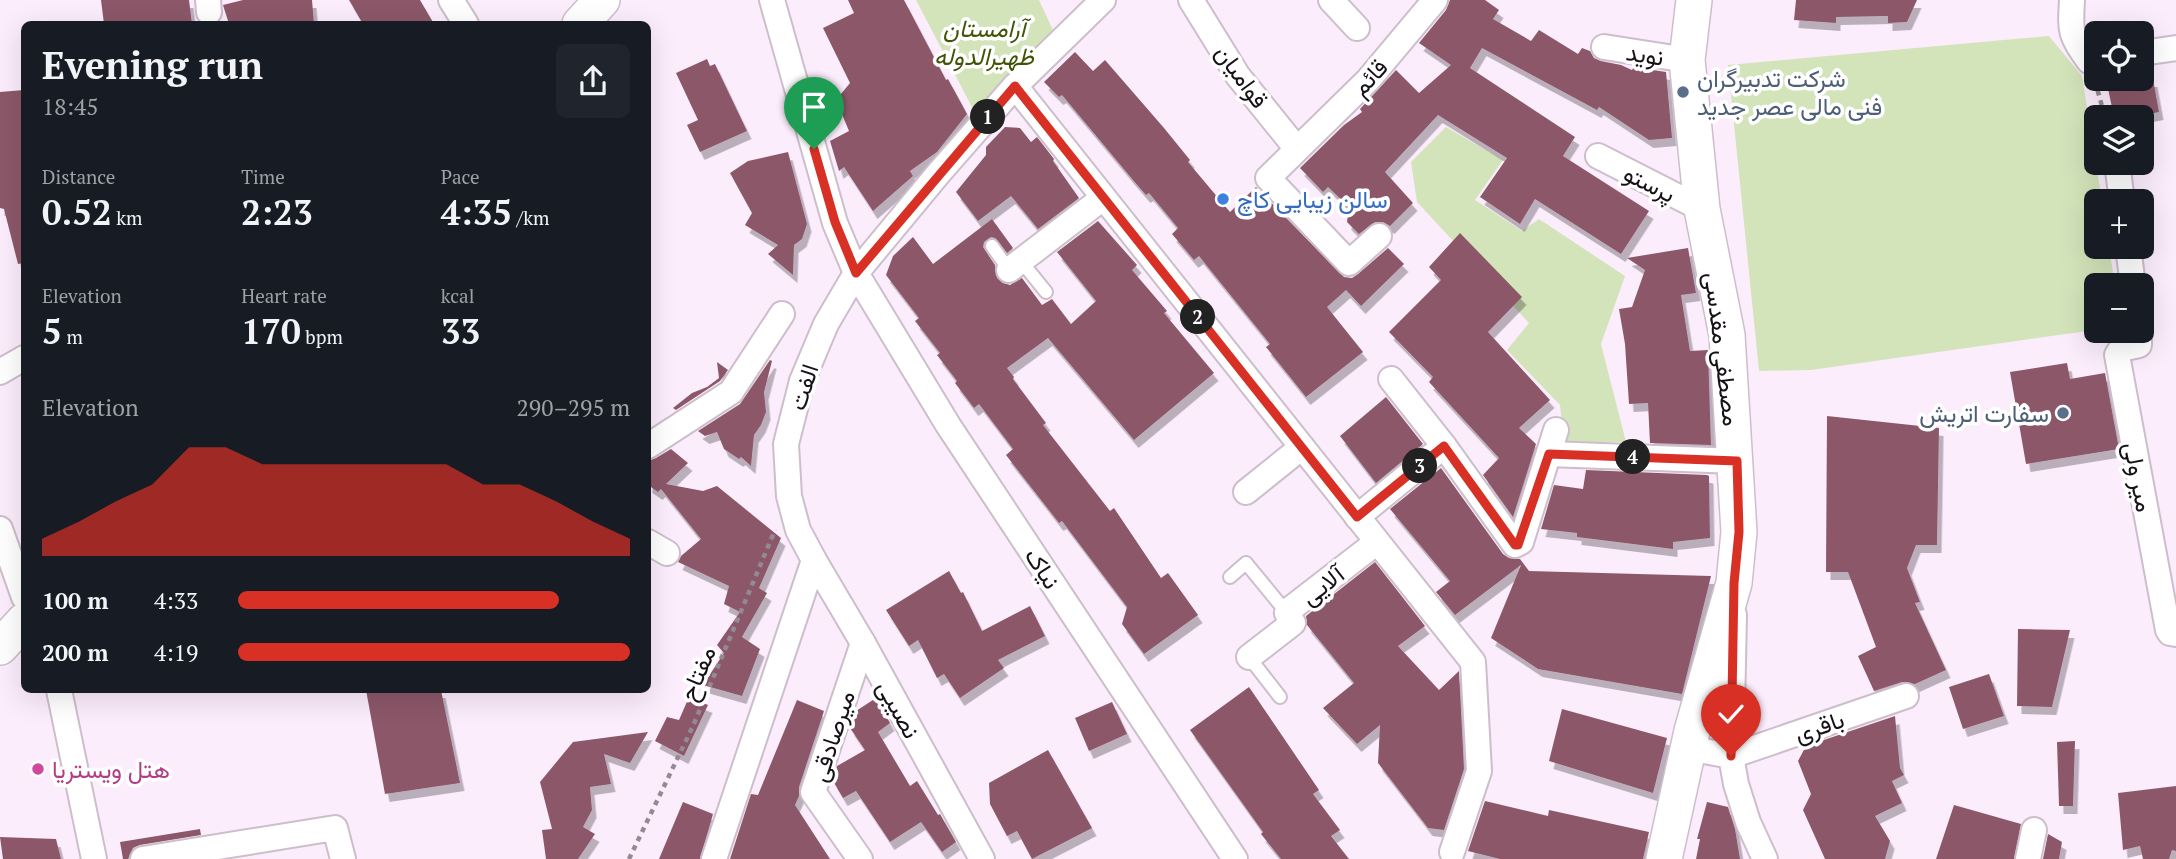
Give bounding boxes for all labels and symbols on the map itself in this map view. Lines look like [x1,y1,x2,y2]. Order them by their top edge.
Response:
park label: آرامستان ظهیرالدوله [934,12,1035,72]
street label: نوید [1624,35,1666,73]
street label: قوامیان [1208,38,1276,114]
street label: قائم [1344,52,1395,103]
place label: شرکت تدبیرگران فنی مالی عصر جدید [1697,62,1882,122]
pin [784,77,844,149]
marker: شرکت تدبیرگران فنی مالی عصر جدید [1675,84,1691,100]
pin: 1 [970,100,1006,134]
street label: پرستو [1618,157,1681,210]
place label: سالن زیبایی کاچ [1237,183,1388,216]
marker: سالن زیبایی کاچ [1215,191,1231,207]
street label: مصطفی مقدسی [1698,270,1748,428]
pin: 2 [1180,300,1216,334]
street label: الفت [781,360,825,414]
place label: سفارت اتریش [1919,397,2049,429]
marker: سفارت اتریش [2055,405,2071,421]
street label: میر ولی [2117,439,2161,515]
pin: 4 [1616,440,1650,475]
pin: 3 [1402,448,1438,484]
street label: نیاک [1018,541,1068,595]
street label: آلایی [1294,556,1352,612]
street label: مفتاح [671,641,724,706]
street label: نصیبی [870,674,928,744]
pin [1701,684,1761,756]
street label: میرصادقی [802,686,862,786]
street label: باقری [1790,703,1848,749]
place label: هتل ویستریا [52,753,170,785]
marker: هتل ویستریا [30,761,46,777]

